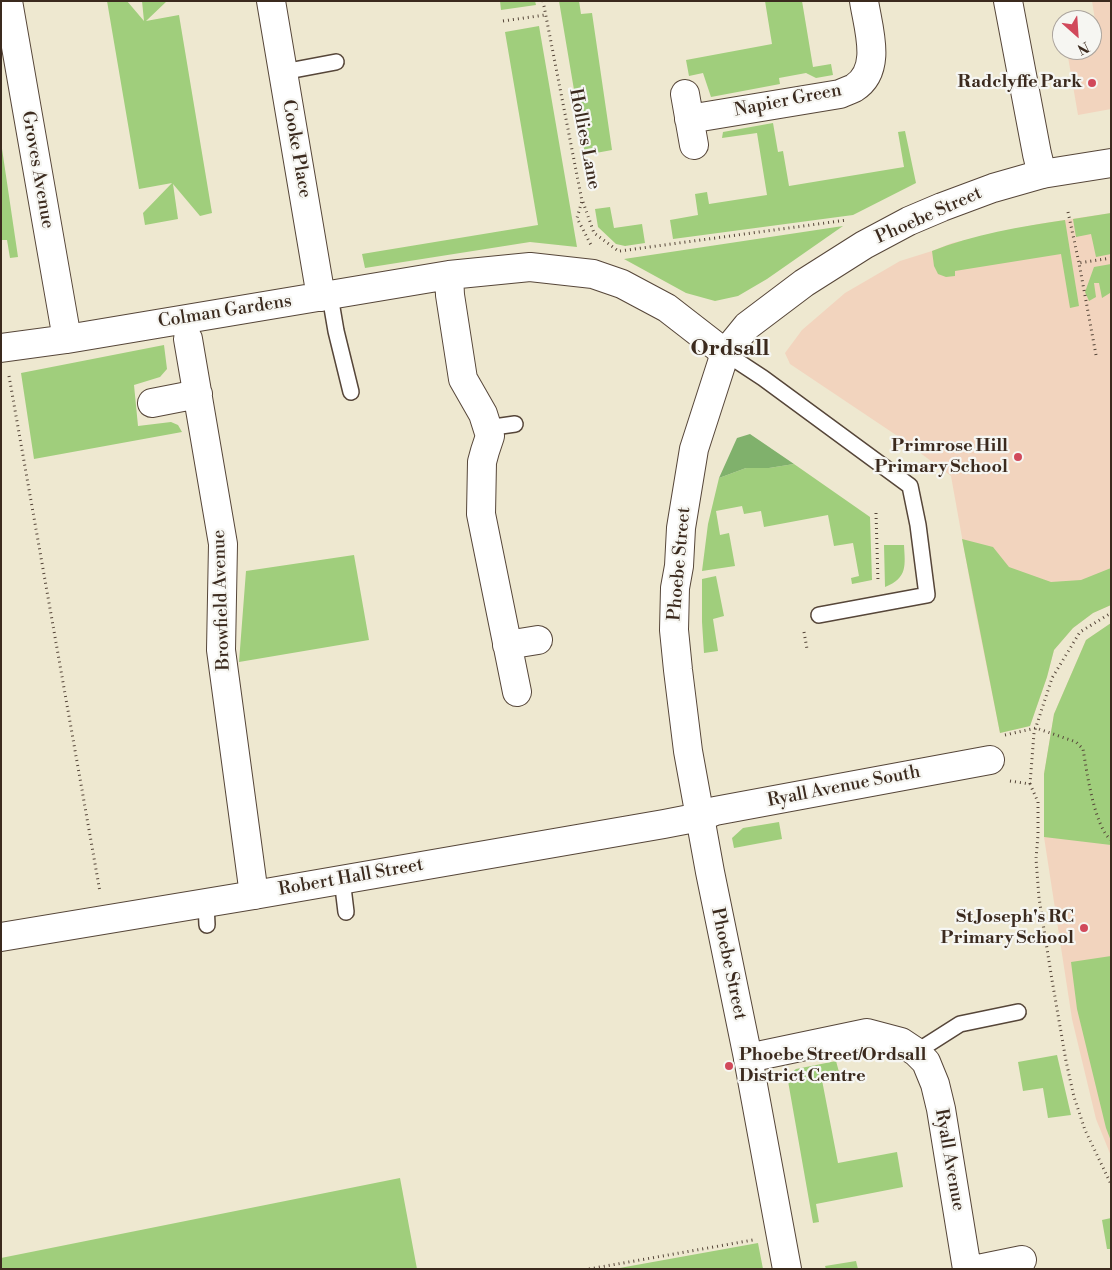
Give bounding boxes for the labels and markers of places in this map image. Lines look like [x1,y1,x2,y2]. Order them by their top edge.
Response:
place label: Radclyffe Park [957,72,1082,94]
marker: Radclyffe Park [1086,77,1098,89]
place label: Primrose Hill Primary School [875,436,1008,478]
marker: Primrose Hill Primary School [1012,451,1024,463]
place label: St Joseph's RC Primary School [941,907,1074,950]
marker: St Joseph's RC Primary School [1078,922,1090,934]
place label: Phoebe Street/Ordsall District Centre [739,1045,926,1088]
marker: Phoebe Street/Ordsall District Centre [723,1060,735,1072]

